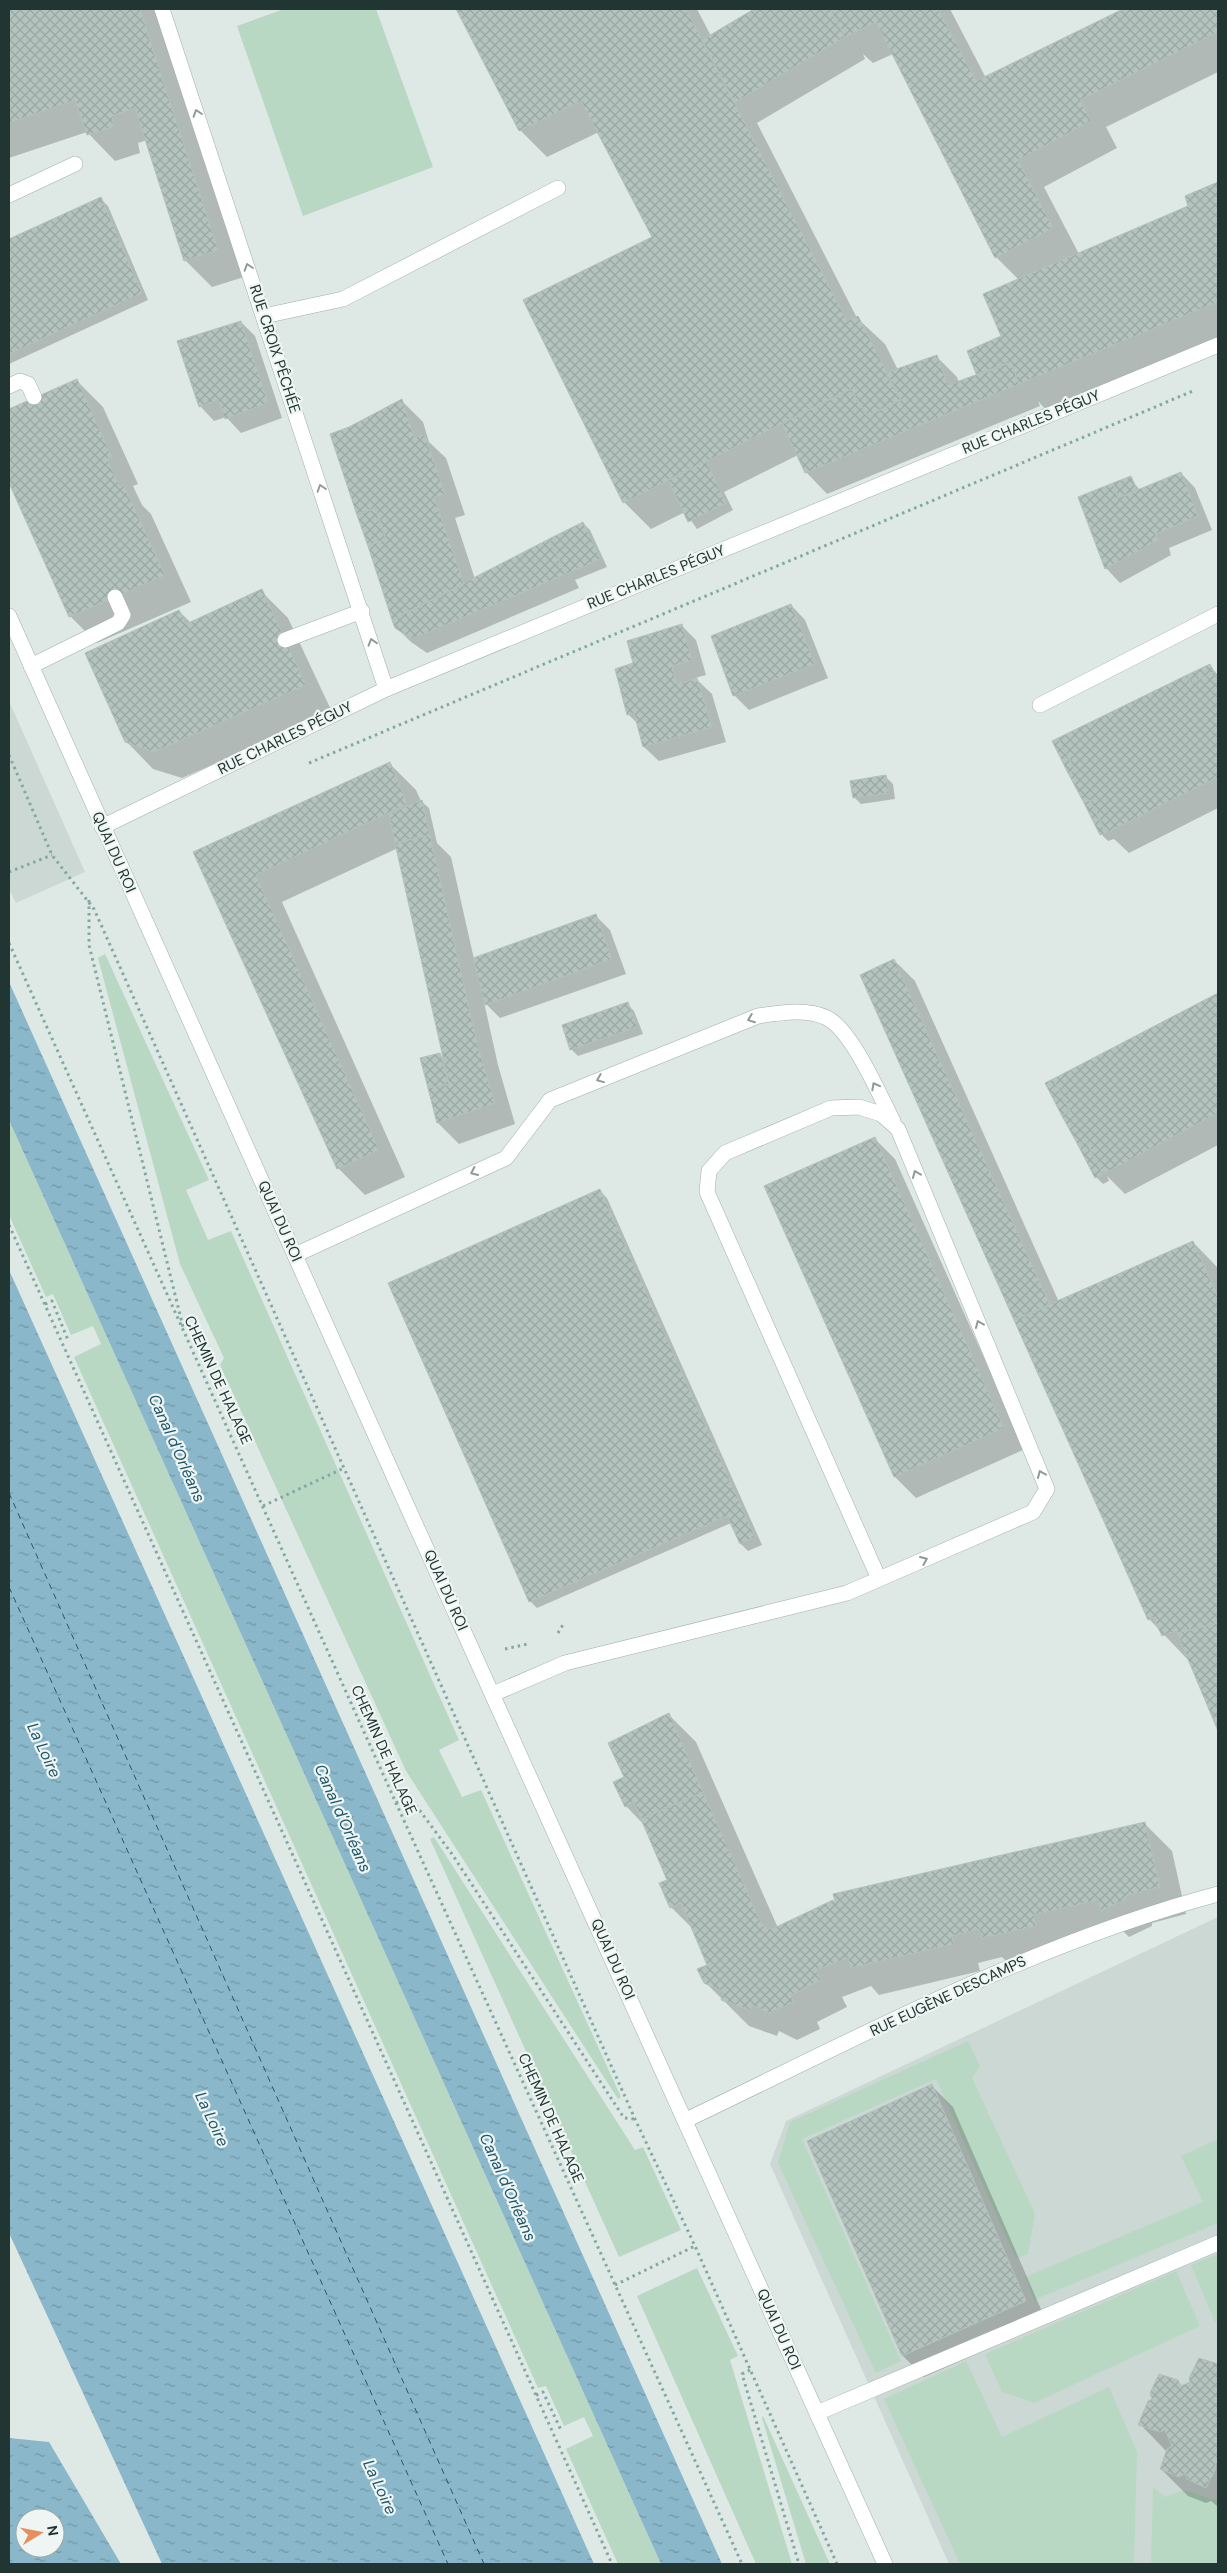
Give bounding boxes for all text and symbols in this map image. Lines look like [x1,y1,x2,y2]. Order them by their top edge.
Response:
one-way arrow [192,109,202,118]
one-way arrow [244,264,254,272]
street label: RUE CROIX PÊCHÉE [245,282,305,416]
street label: RUE CHARLES PÉGUY [959,385,1103,459]
one-way arrow [317,484,327,493]
street label: RUE CHARLES PÉGUY [584,540,728,614]
one-way arrow [367,639,377,647]
street label: RUE CHARLES PÉGUY [214,697,356,779]
street label: QUAI DU ROI [87,808,141,896]
one-way arrow [747,1013,756,1023]
one-way arrow [596,1073,605,1084]
one-way arrow [871,1083,881,1092]
one-way arrow [470,1166,479,1177]
one-way arrow [912,1170,922,1179]
street label: QUAI DU ROI [253,1177,307,1265]
street label: CHEMIN DE HALAGE [179,1312,257,1448]
one-way arrow [974,1320,985,1329]
water label: Canal d'Orléans [144,1391,210,1505]
one-way arrow [1037,1470,1047,1479]
street label: QUAI DU ROI [419,1546,473,1634]
one-way arrow [919,1555,928,1566]
street label: CHEMIN DE HALAGE [346,1682,422,1818]
water label: La Loire [22,1719,66,1781]
water label: Canal d'Orléans [310,1761,376,1875]
street label: QUAI DU ROI [586,1915,640,2003]
street label: RUE EUGÈNE DESCAMPS [867,1951,1030,2041]
street label: CHEMIN DE HALAGE [513,2050,589,2186]
water label: La Loire [190,2088,234,2150]
water label: Canal d'Orléans [475,2130,541,2244]
street label: QUAI DU ROI [752,2285,806,2373]
water label: La Loire [358,2456,402,2518]
north arrow [15,2508,65,2558]
text: N [43,2524,63,2537]

